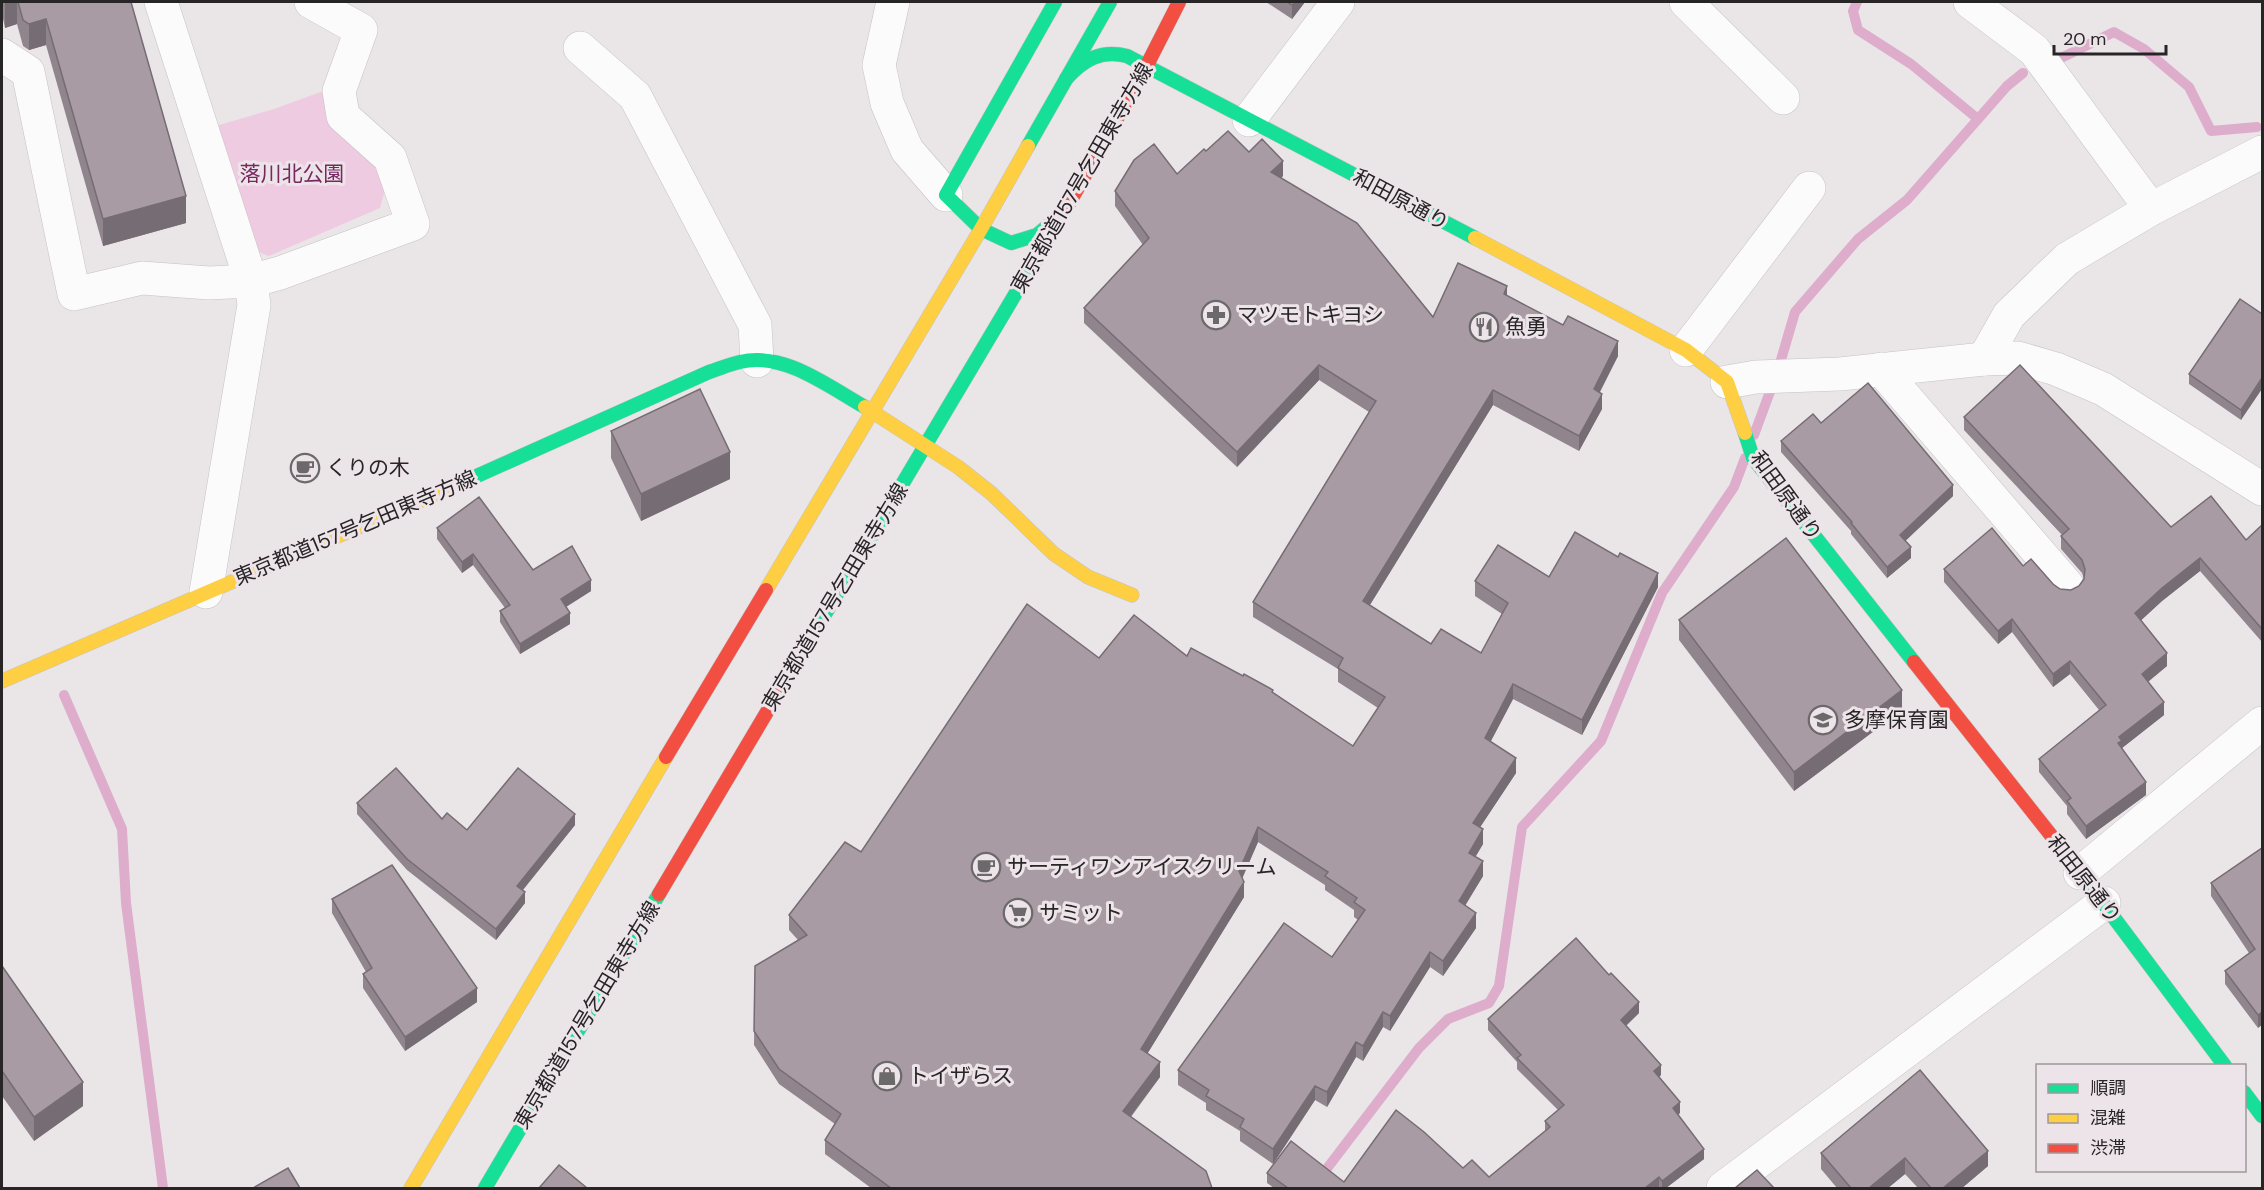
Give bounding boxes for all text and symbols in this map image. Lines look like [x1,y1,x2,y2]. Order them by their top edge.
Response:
scale bar [2054,18,2166,56]
text: 20 m [2063,27,2106,51]
street label: 東京都道157号乞田東寺方線 [1005,58,1159,298]
park label: 落川北公園 [240,160,345,188]
street label: 和田原通り [1348,163,1454,237]
pharmacy icon: マツモトキヨシ [1200,299,1232,331]
place label: マツモトキヨシ [1237,301,1384,329]
restaurant icon: 魚勇 [1468,311,1500,343]
place label: 魚勇 [1505,313,1547,341]
street label: 和田原通り [1744,445,1828,547]
cafe icon: くりの木 [289,452,321,484]
place label: くりの木 [326,454,410,482]
street label: 東京都道157号乞田東寺方線 [229,464,481,592]
street label: 東京都道157号乞田東寺方線 [756,478,914,716]
school or university icon: 多摩保育園 [1807,704,1839,736]
place label: 多摩保育園 [1844,706,1949,734]
street label: 和田原通り [2041,829,2127,929]
cafe icon: サーティワンアイスクリーム [970,851,1002,883]
place label: サーティワンアイスクリーム [1007,853,1276,881]
street label: 東京都道157号乞田東寺方線 [508,896,666,1134]
supermarket icon: サミット [1002,897,1034,929]
place label: サミット [1039,899,1123,927]
shop icon: トイザらス [871,1060,903,1092]
place label: トイザらス [908,1062,1013,1090]
legend [2036,1064,2246,1172]
text: 順調 [2090,1076,2126,1100]
text: 混雑 [2090,1106,2126,1130]
text: 渋滞 [2090,1136,2126,1160]

